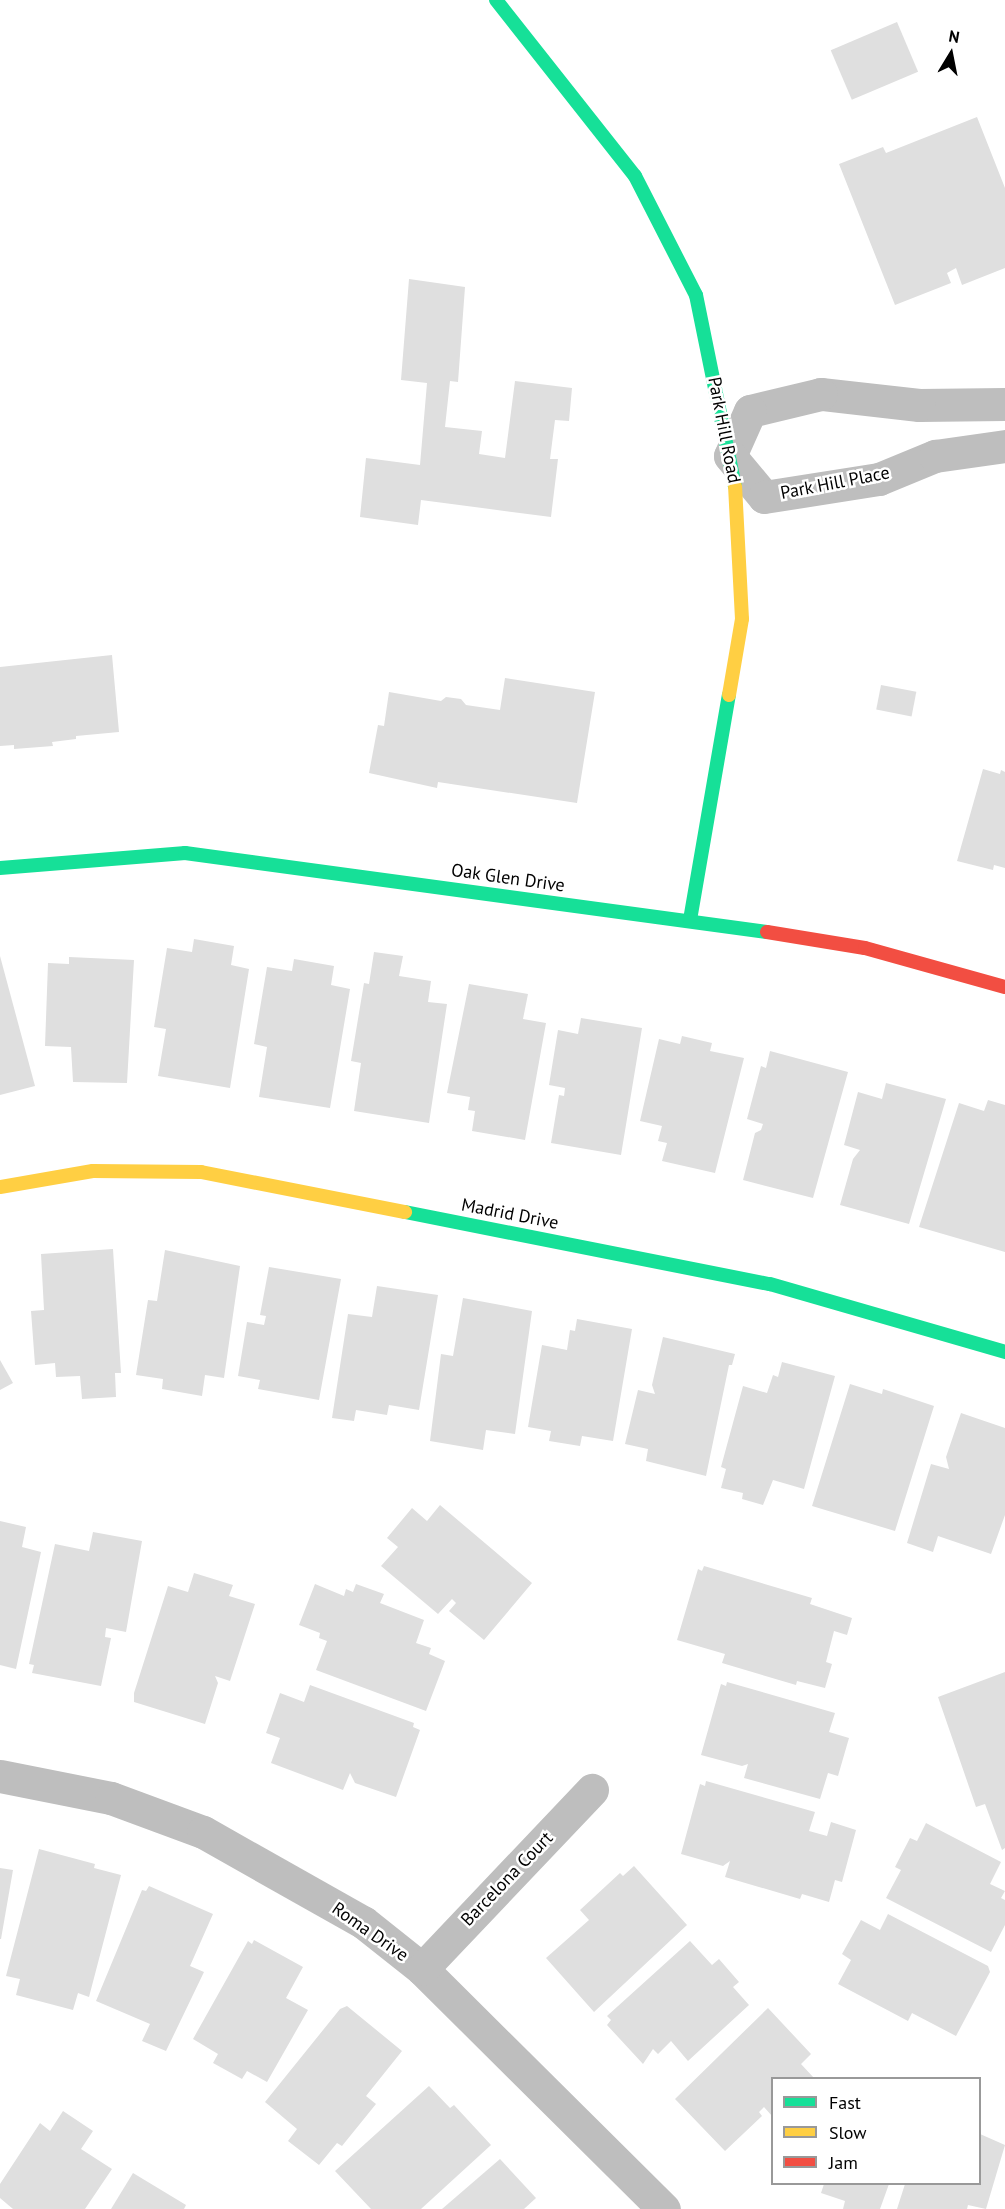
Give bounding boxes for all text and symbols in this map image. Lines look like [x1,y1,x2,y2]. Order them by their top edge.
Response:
north arrow [921,24,981,84]
text: N [947,26,961,47]
street label: Park Hill Road [703,375,745,485]
street label: Park Hill Place [778,462,892,504]
street label: Oak Glen Drive [450,859,566,897]
street label: Madrid Drive [460,1194,560,1234]
street label: Barcelona Court [457,1827,557,1931]
street label: Roma Drive [328,1898,412,1966]
legend [771,2077,981,2185]
text: Fast [829,2091,861,2114]
text: Slow [829,2121,867,2144]
text: Jam [829,2151,858,2174]

